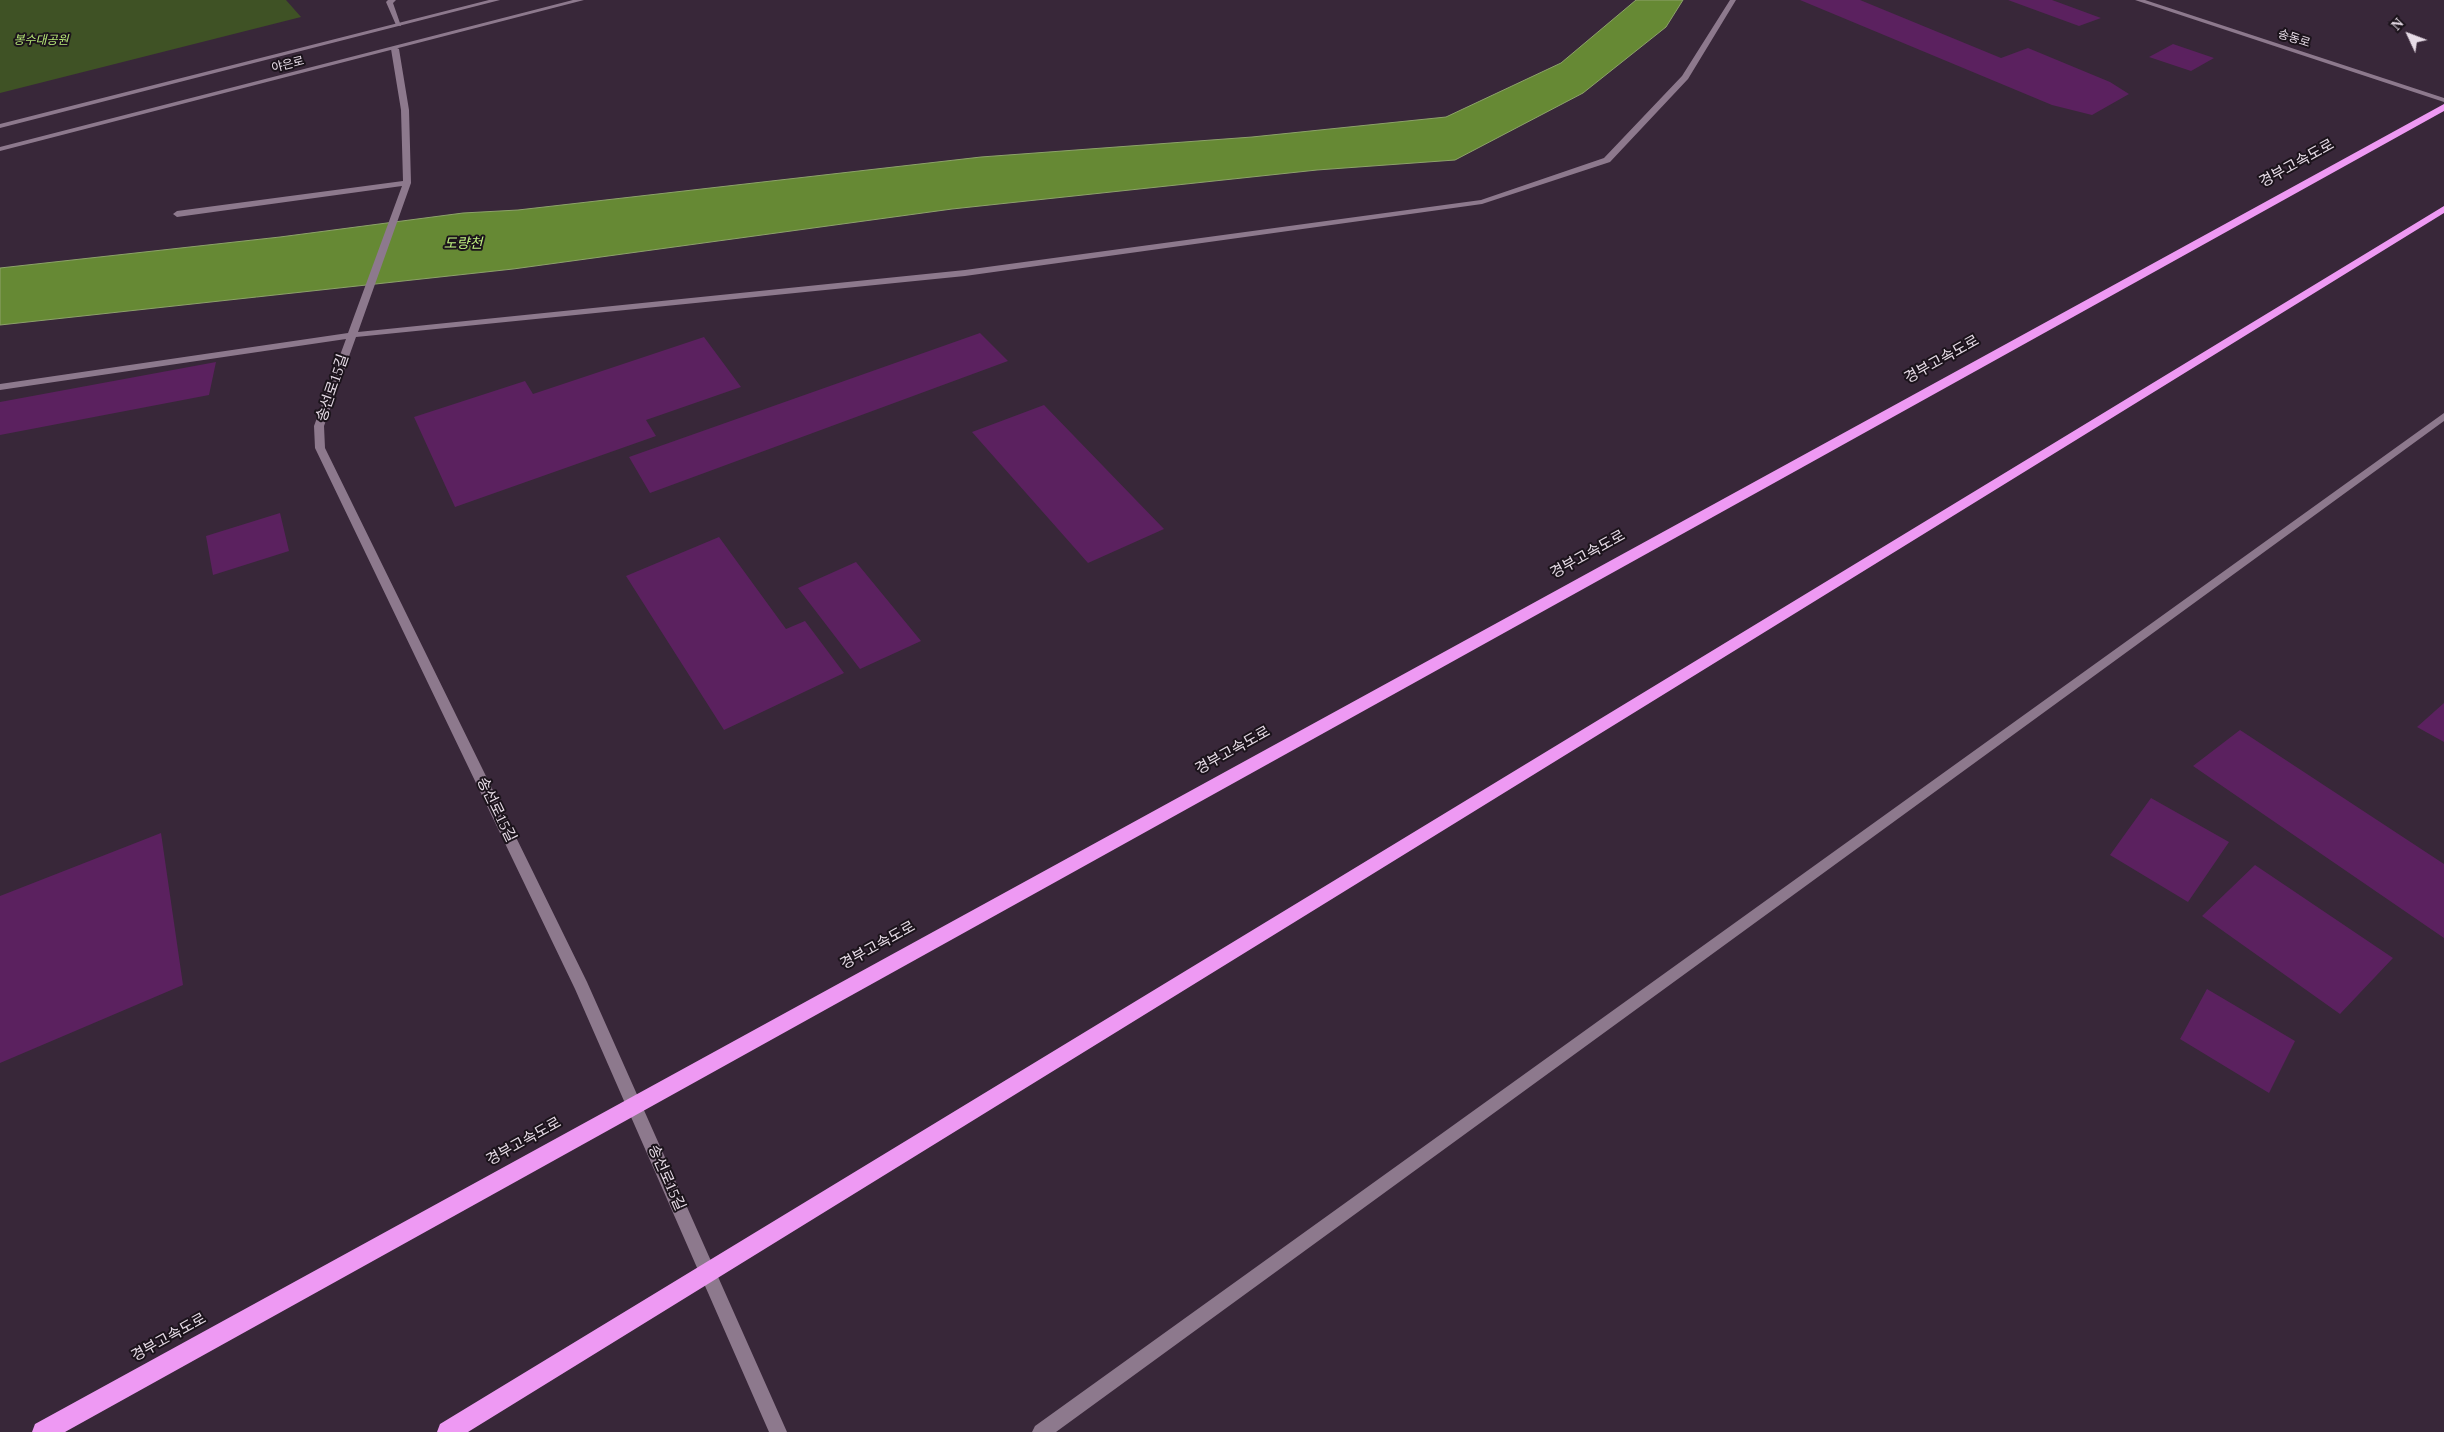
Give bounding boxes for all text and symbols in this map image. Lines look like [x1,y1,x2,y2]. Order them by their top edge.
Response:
north arrow [2384,10,2434,60]
text: N [2389,16,2407,33]
street label: 송동로 [2276,27,2312,51]
park label: 봉수대공원 [13,34,69,48]
street label: 야은로 [270,54,306,76]
street label: 경부고속도로 [2256,136,2338,192]
water label: 도량천 [444,236,482,252]
street label: 경부고속도로 [1901,332,1983,388]
street label: 송선로15길 [313,352,353,424]
street label: 경부고속도로 [1547,527,1629,583]
street label: 경부고속도로 [1192,723,1274,779]
street label: 송선로15길 [473,775,519,845]
street label: 경부고속도로 [837,918,919,974]
street label: 경부고속도로 [483,1114,565,1170]
street label: 송선로15길 [644,1142,688,1214]
street label: 경부고속도로 [128,1310,210,1366]

